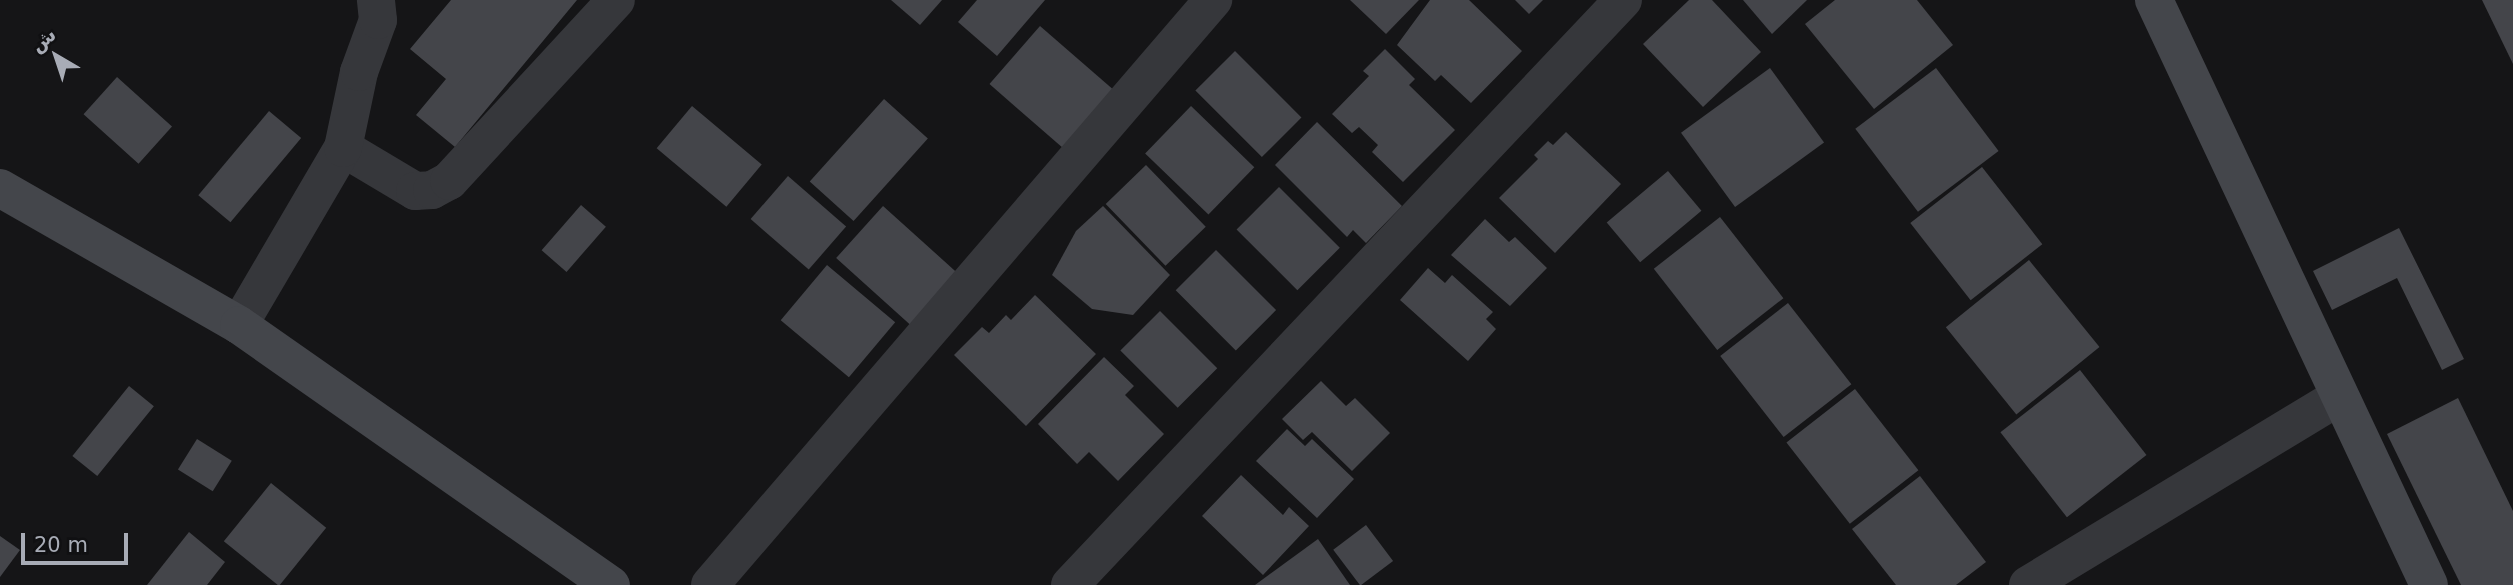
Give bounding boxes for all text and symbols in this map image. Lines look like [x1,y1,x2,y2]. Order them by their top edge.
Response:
north arrow [21,21,91,91]
text: ش [26,23,60,56]
scale bar [24,518,131,562]
text: 20 m [34,533,88,557]

